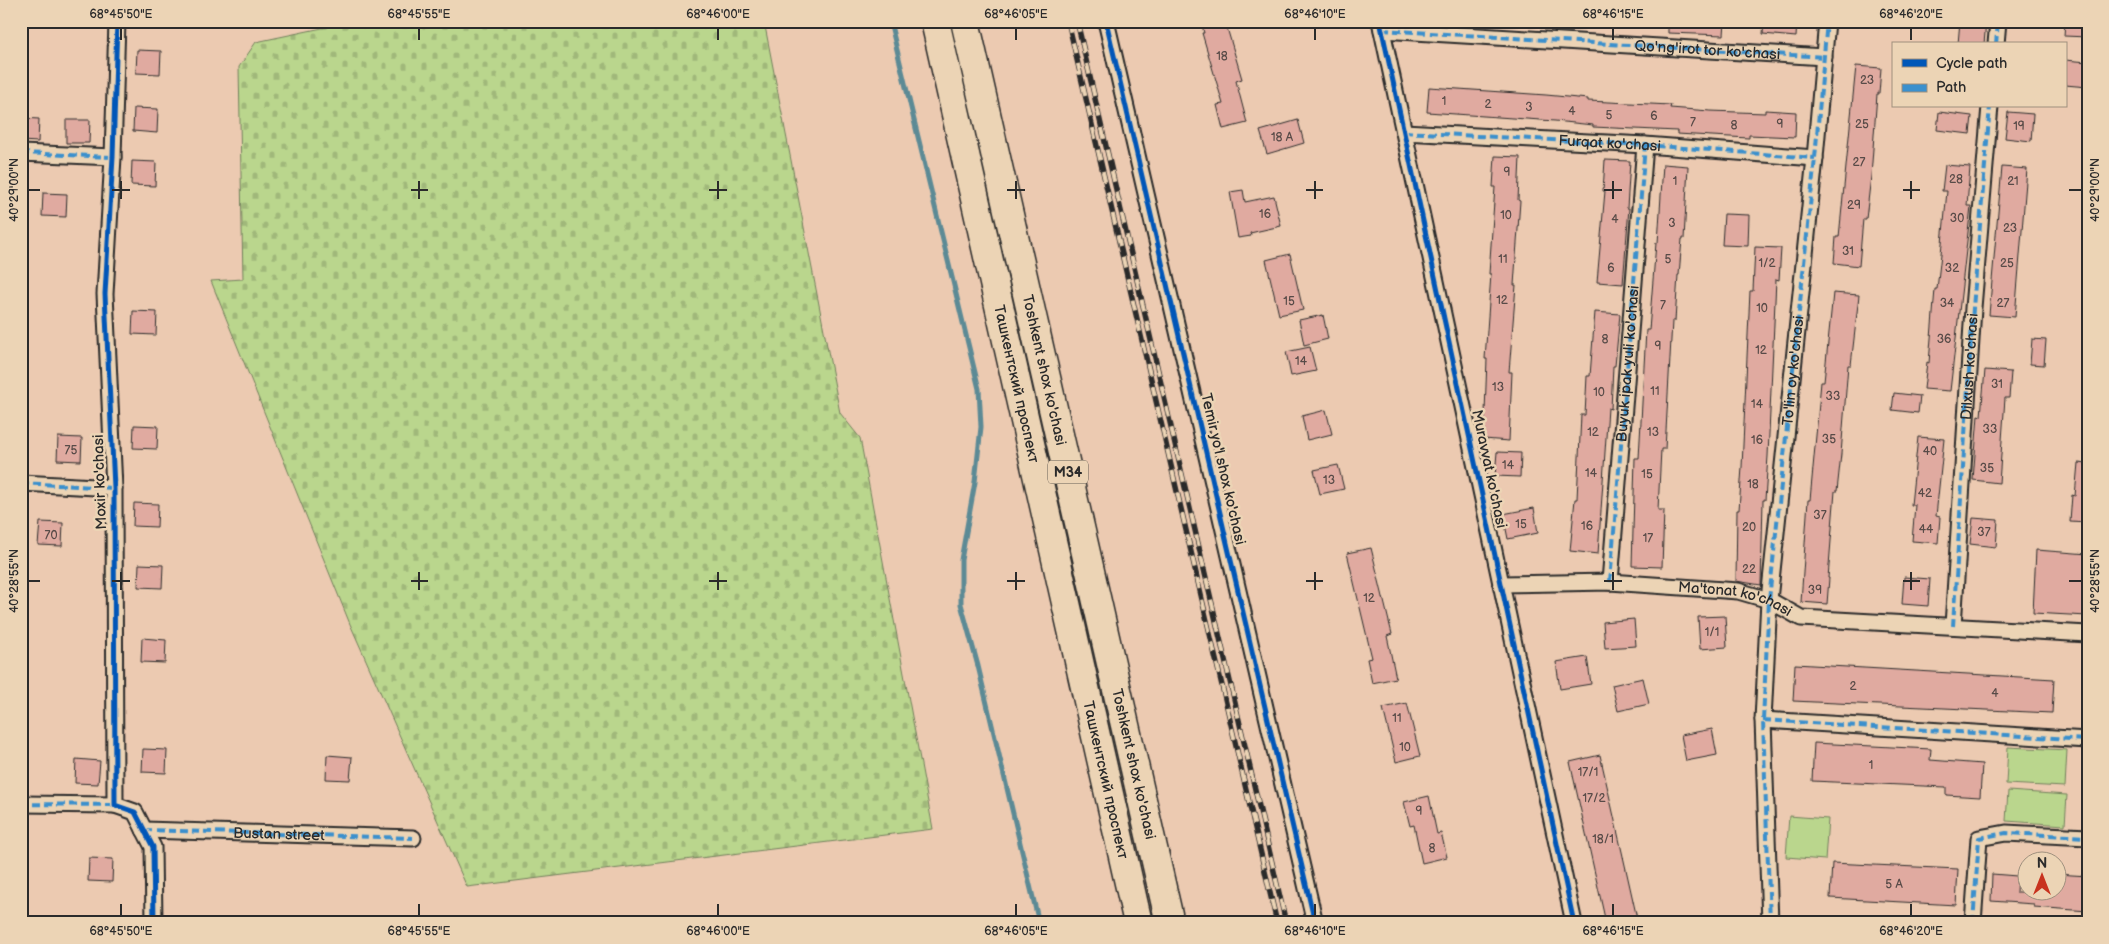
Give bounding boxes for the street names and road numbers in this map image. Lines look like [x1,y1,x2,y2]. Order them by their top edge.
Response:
street label: Qo'ng'irot tor ko'chasi [1634,36,1781,64]
street label: Furqat ko'chasi [1558,131,1662,156]
street label: Buyuk ipak yuli ko'chasi [1612,285,1643,443]
street label: Toshkent shox ko'chasi [1018,293,1071,447]
street label: Ташкентский проспект [990,303,1044,465]
street label: Dilxush ko'chasi [1956,313,1982,420]
street label: To'lin oy ko'chasi [1778,315,1808,426]
street label: Temir yo'l shox ko'chasi [1196,391,1250,547]
street label: Muravvat ko'chasi [1467,408,1511,530]
street label: Moxir ko'chasi [89,434,111,530]
road number: M34 [1048,461,1088,484]
street label: Ma'tonat ko'chasi [1677,577,1796,621]
street label: Toshkent shox ko'chasi [1108,687,1160,841]
street label: Ташкентский проспект [1079,699,1133,861]
street label: Bustаn street [233,823,325,845]

